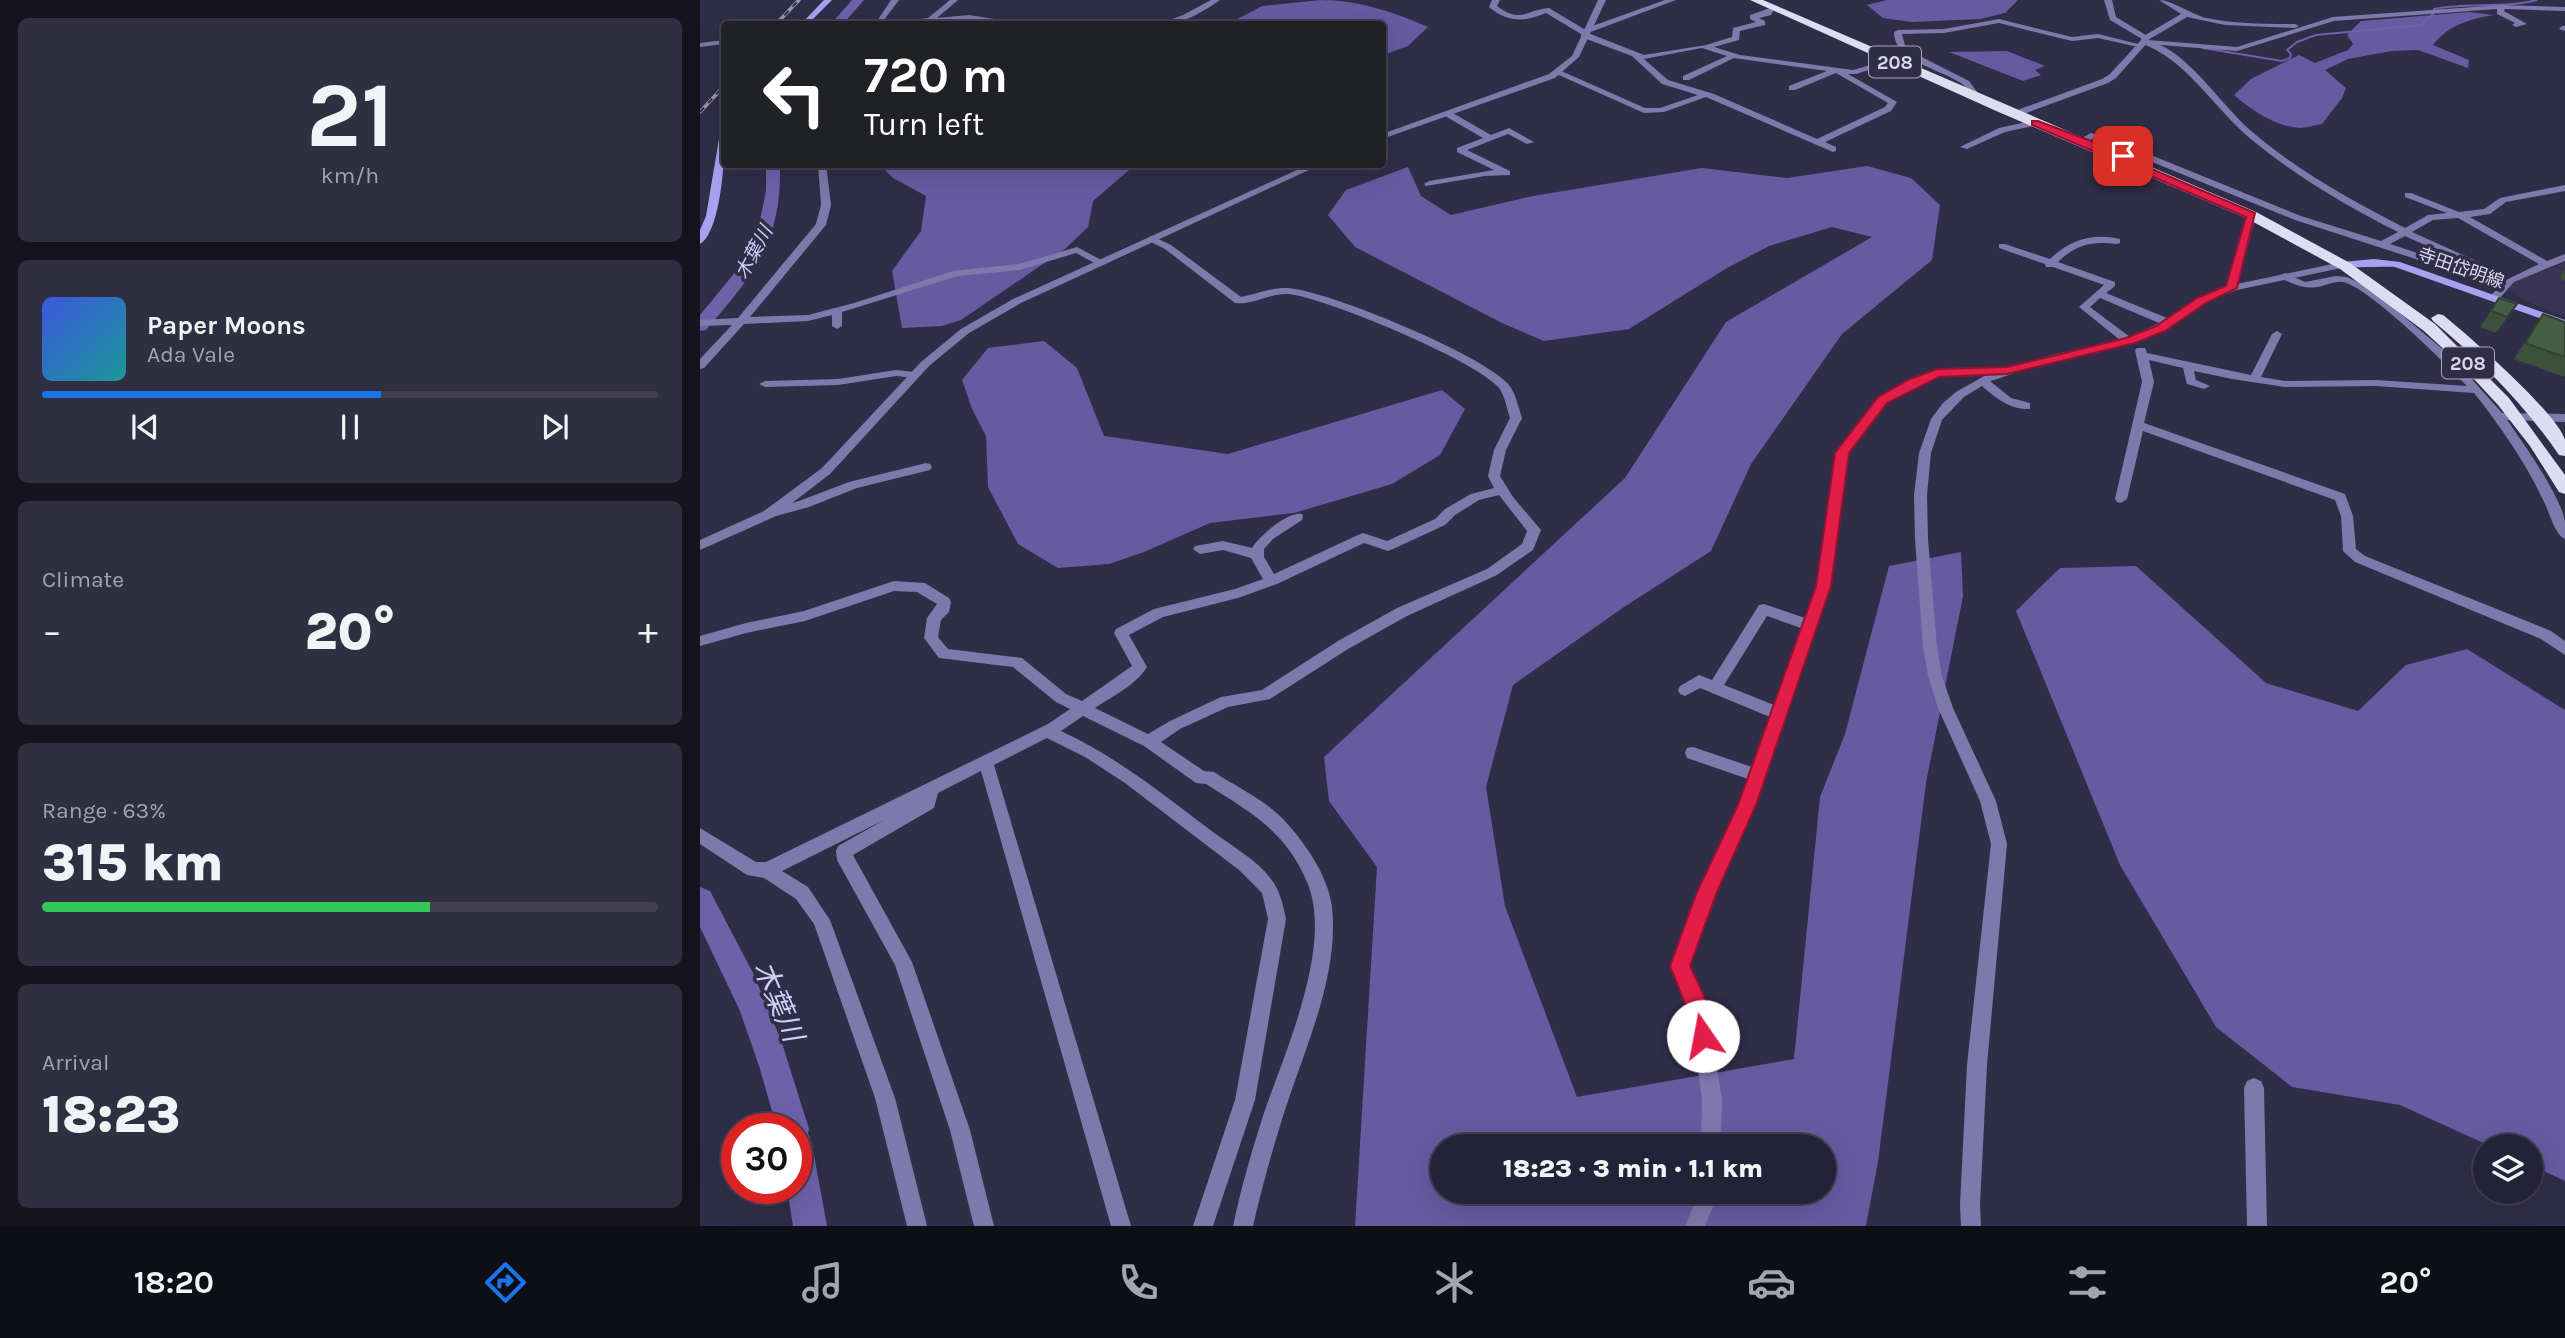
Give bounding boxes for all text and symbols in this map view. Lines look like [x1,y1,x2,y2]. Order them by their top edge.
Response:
road number: 208 [1869,46,1921,78]
text: 720 m [864,47,1008,104]
icon: left [749,49,840,140]
text: 21 [306,63,394,169]
text: Turn left [864,106,984,143]
pin [2093,126,2153,186]
icon: arrive [2104,137,2142,175]
text: km/h [321,162,379,189]
water label: 木葉川 [731,220,778,283]
street label: 寺田岱明線 [2415,243,2507,293]
text: Paper Moons [147,310,306,341]
text: Ada Vale [147,341,235,368]
road number: 208 [2442,348,2494,378]
icon: previous [126,408,164,446]
icon: pause [331,408,369,446]
icon: next [536,408,574,446]
text: Climate [42,566,124,593]
text: 20° [305,601,395,662]
text: − [42,609,62,654]
text: + [638,609,658,654]
text: Range · 63% [42,797,166,824]
text: 315 km [42,832,224,893]
water label: 木葉川 [747,956,811,1049]
position arrow [1666,999,1740,1073]
text: Arrival [42,1049,109,1076]
text: 18:23 [42,1084,180,1145]
speed limit sign: 30 [721,1113,812,1204]
map controls [2473,1134,2543,1204]
button: layers [2473,1134,2543,1204]
text: 18:23 · 3 min · 1.1 km [1503,1153,1763,1184]
icon: directions [481,1258,530,1307]
icon: music [798,1258,847,1307]
icon: phone [1114,1258,1163,1307]
icon: climate [1430,1258,1479,1307]
icon: car [1747,1258,1796,1307]
icon: filters [2063,1258,2112,1307]
text: 18:20 [134,1264,214,1301]
text: 20° [2379,1264,2431,1301]

